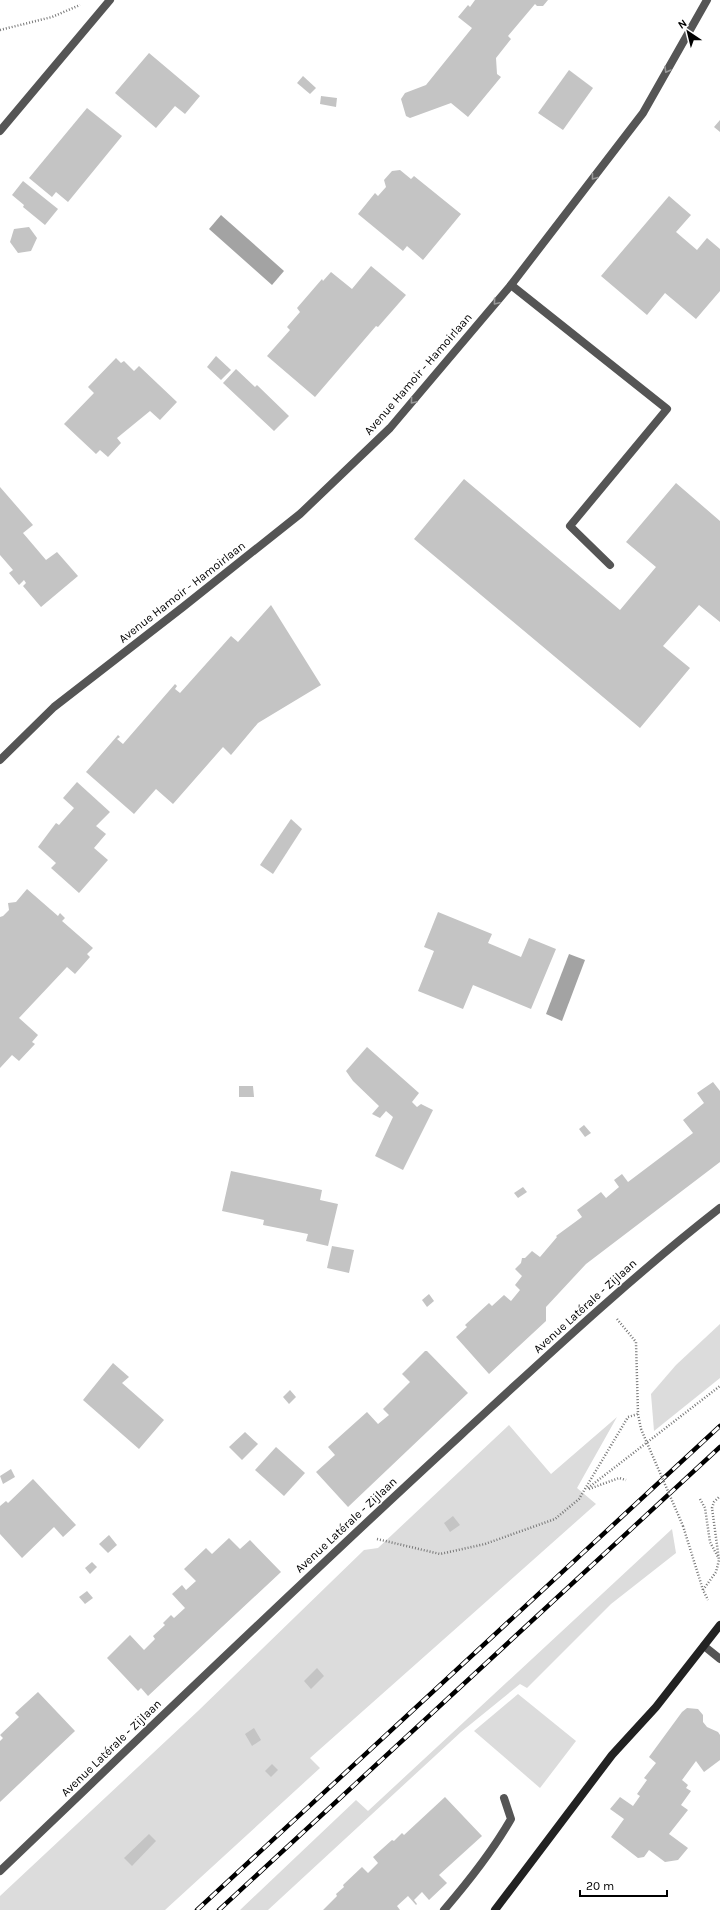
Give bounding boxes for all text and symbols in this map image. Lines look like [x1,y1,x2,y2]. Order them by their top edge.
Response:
north arrow [668,12,708,52]
text: N [676,17,690,32]
one-way arrow [665,66,672,73]
one-way arrow [591,173,598,180]
one-way arrow [494,297,501,304]
street label: Avenue Hamoir - Hamoirlaan [361,310,475,438]
one-way arrow [410,396,417,404]
street label: Avenue Hamoir - Hamoirlaan [116,538,248,646]
street label: Avenue Latérale - Zijlaan [531,1256,639,1356]
street label: Avenue Latérale - Zijlaan [292,1474,400,1576]
street label: Avenue Latérale - Zijlaan [58,1696,164,1800]
scale bar [580,1872,667,1898]
text: 20 m [586,1879,614,1893]

